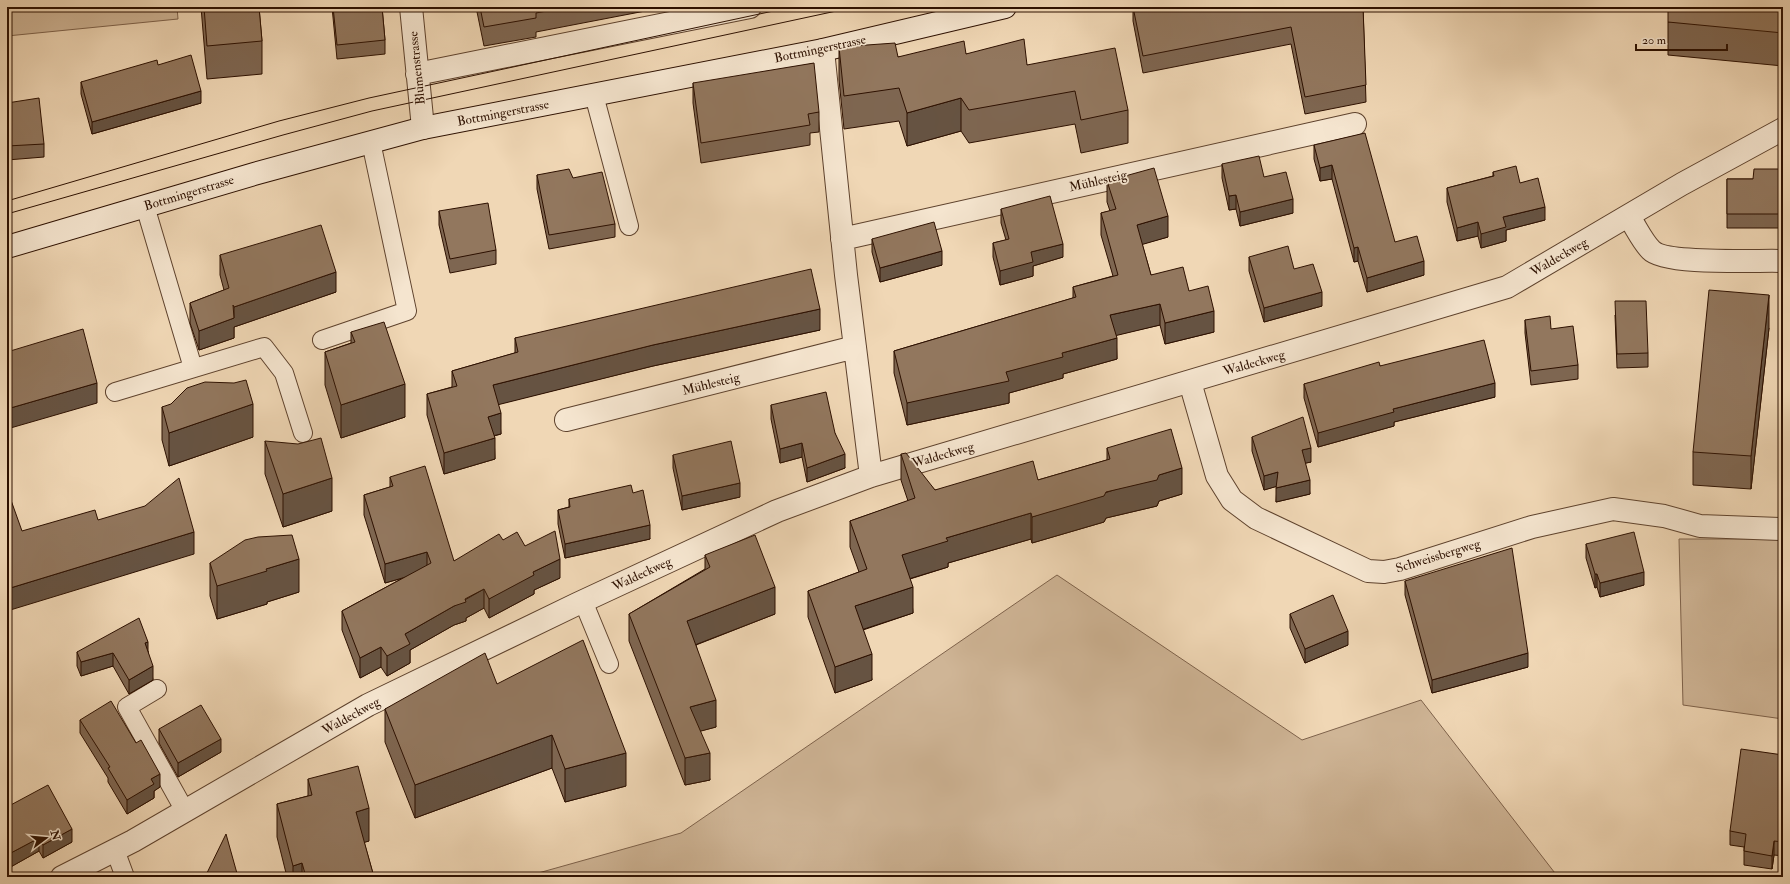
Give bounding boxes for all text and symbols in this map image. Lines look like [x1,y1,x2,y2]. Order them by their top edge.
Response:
scale bar [1636,26,1727,52]
street label: Blumenstrasse [405,30,429,106]
street label: Bottmingerstrasse [773,31,868,67]
text: 20 m [1642,33,1667,48]
street label: Bottmingerstrasse [456,96,551,130]
street label: Mühlesteig [1068,166,1129,195]
street label: Bottmingerstrasse [142,172,237,214]
street label: Waldeckweg [1527,234,1591,280]
street label: Waldeckweg [1220,346,1287,380]
street label: Mühlesteig [681,369,742,399]
street label: Waldeckweg [909,438,976,472]
street label: Schweissbergweg [1394,535,1483,576]
street label: Waldeckweg [609,553,675,595]
street label: Waldeckweg [318,693,383,739]
north arrow [26,818,66,858]
text: N [47,828,63,843]

